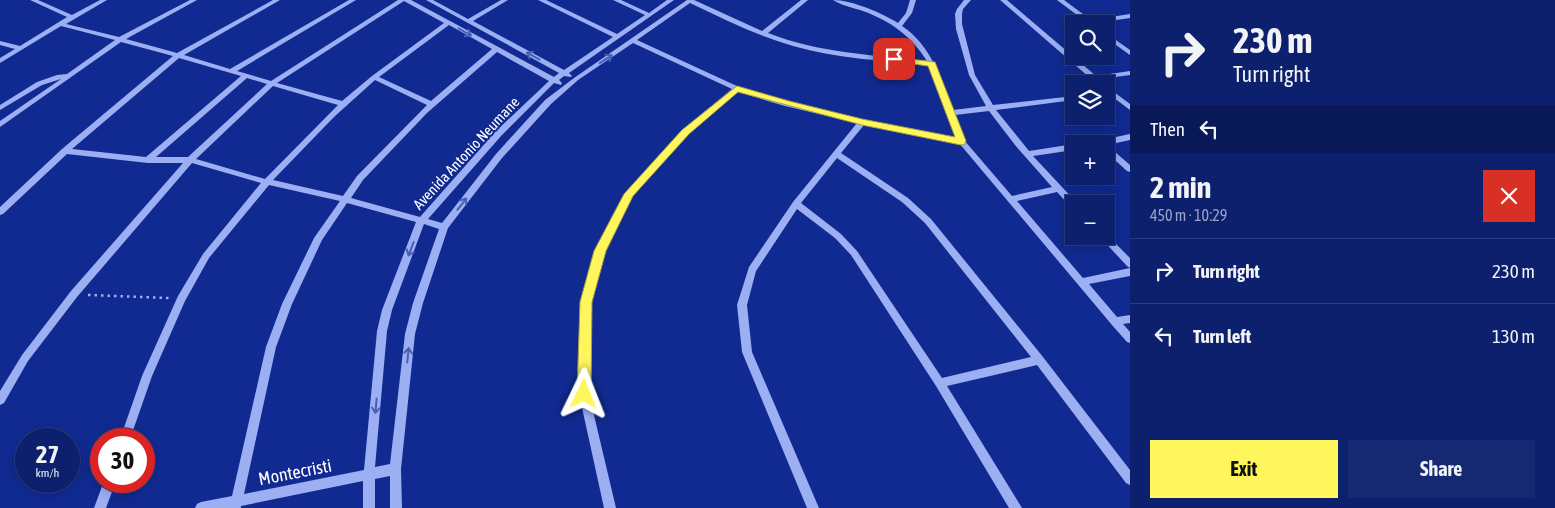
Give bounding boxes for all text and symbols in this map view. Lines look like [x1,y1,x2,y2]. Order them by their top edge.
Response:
map controls [1065,15,1115,245]
button: search [1065,15,1115,65]
icon: right [1150,20,1215,85]
text: 230 m [1233,20,1312,60]
one-way arrow [457,28,472,37]
pin [873,38,915,80]
icon: arrive [880,45,908,73]
one-way arrow [526,51,541,60]
one-way arrow [598,54,612,64]
text: Turn right [1233,61,1310,87]
button: layers [1065,75,1115,125]
street label: Avenida Antonio Neumane [409,93,523,213]
icon: left [1195,115,1223,143]
text: Then [1150,118,1185,140]
button: + [1065,135,1115,185]
text: 2 min [1150,170,1211,204]
button: close [1483,170,1535,222]
button: − [1065,195,1115,245]
one-way arrow [456,198,467,211]
text: 450 m · 10:29 [1150,206,1227,224]
one-way arrow [406,241,415,256]
icon: right [1150,257,1178,285]
text: Turn right [1193,260,1260,282]
text: 230 m [1492,260,1535,282]
icon: left [1150,322,1178,350]
text: Turn left [1193,325,1251,347]
text: 130 m [1492,325,1535,347]
one-way arrow [403,347,413,363]
position arrow [557,367,609,419]
one-way arrow [371,398,380,414]
speed limit sign: 30 [90,428,155,493]
text: 27 [36,440,59,468]
button: Exit [1150,440,1338,498]
button: Share [1348,440,1535,498]
street label: Montecristi [257,455,333,489]
text: km/h [36,466,59,480]

